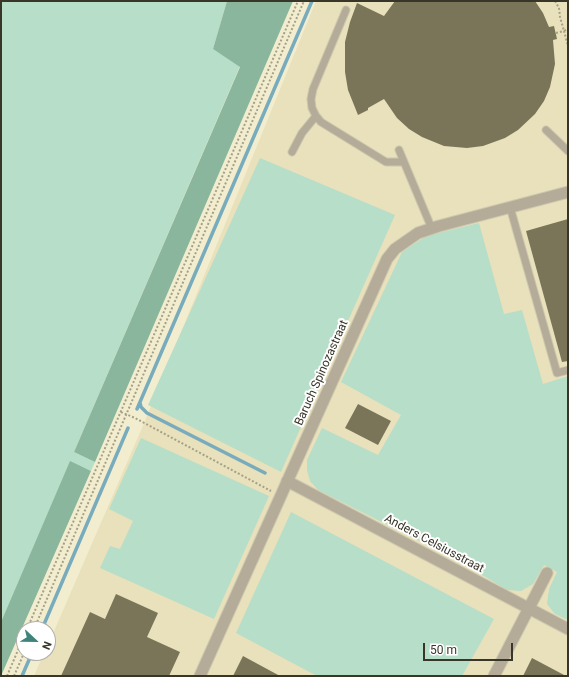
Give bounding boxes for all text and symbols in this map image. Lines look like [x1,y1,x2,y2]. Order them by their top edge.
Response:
street label: Baruch Spinozastraat [292,318,352,428]
street label: Anders Celsiusstraat [382,512,486,576]
north arrow [16,621,56,661]
scale bar [425,635,515,661]
text: N [39,639,54,651]
text: 50 m [430,643,457,657]

